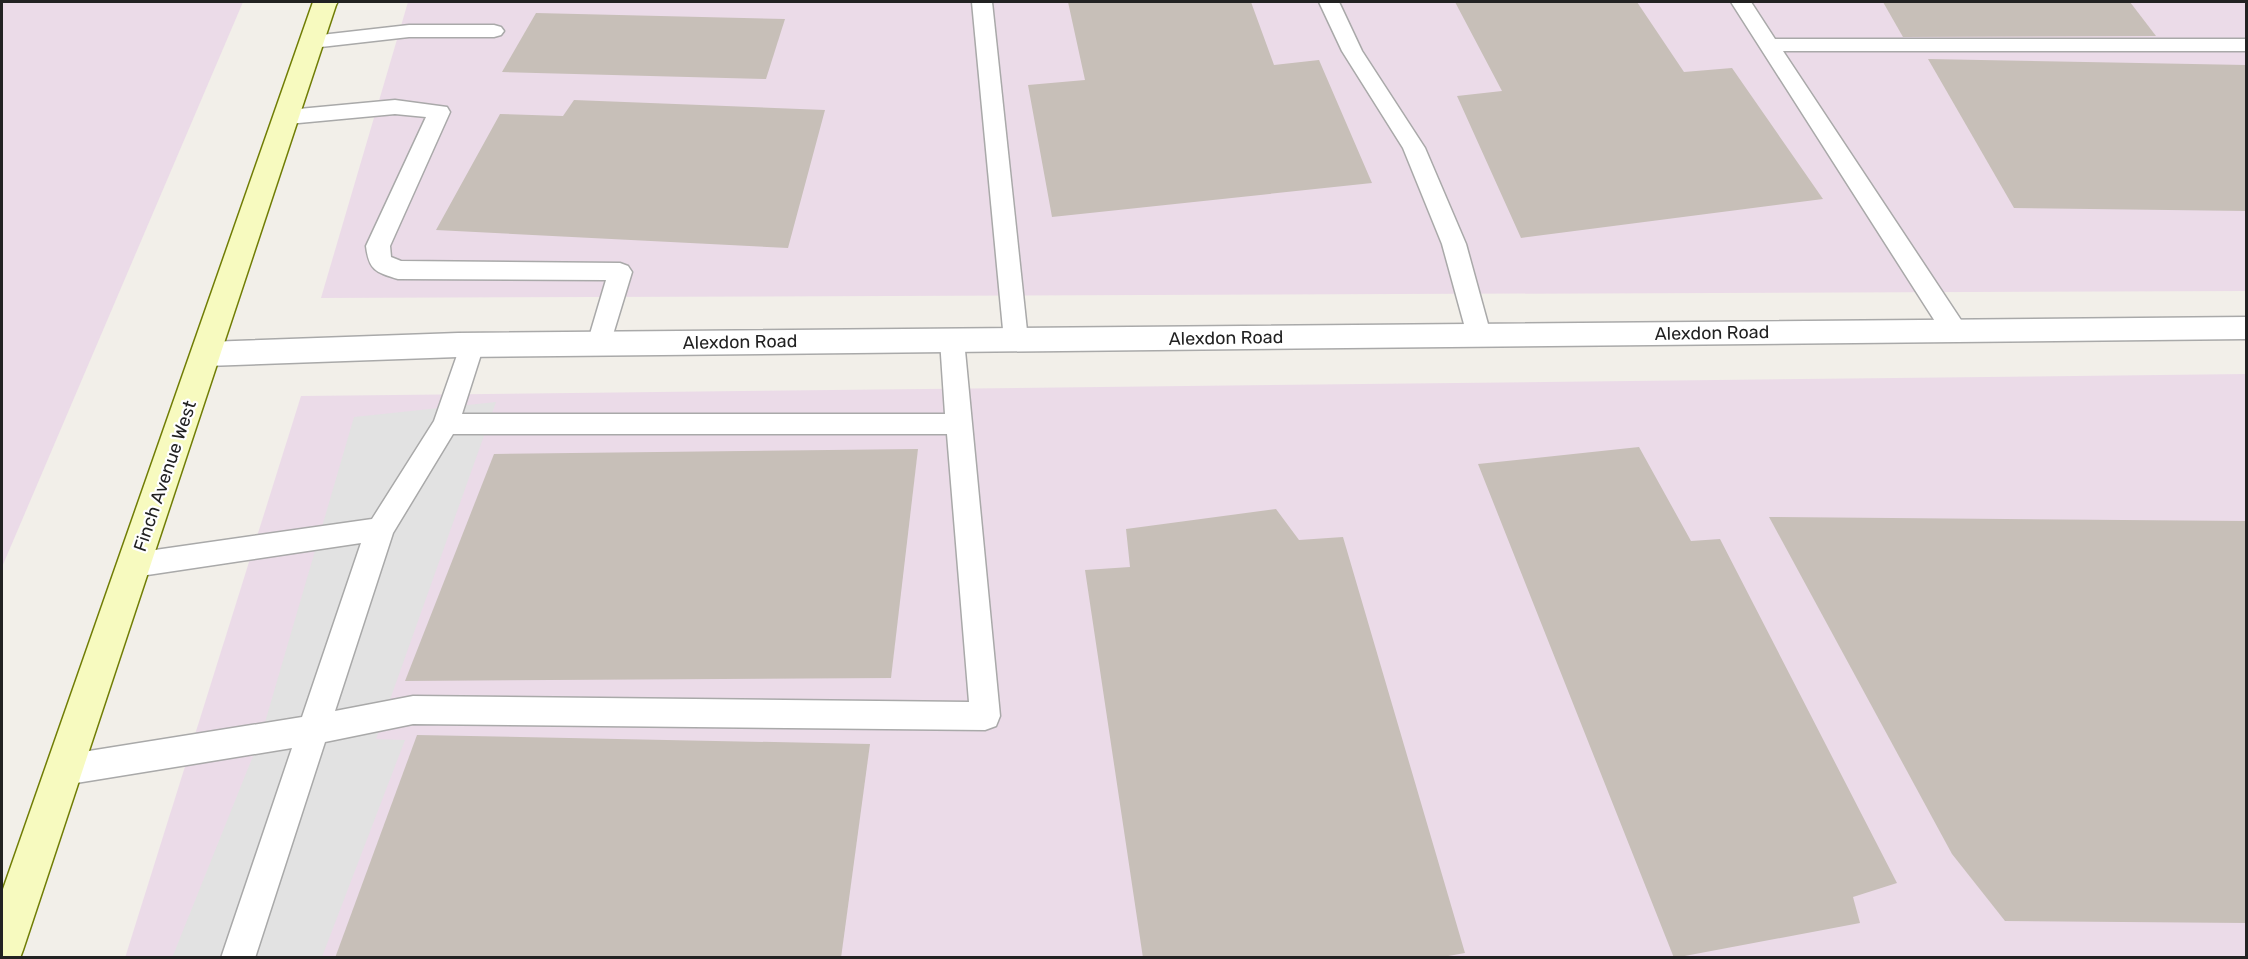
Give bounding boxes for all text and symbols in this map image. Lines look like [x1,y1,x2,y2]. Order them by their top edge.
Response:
street label: Alexdon Road [1654,321,1770,345]
street label: Alexdon Road [1168,326,1284,350]
street label: Alexdon Road [682,330,798,354]
street label: Finch Avenue West [129,398,201,554]

